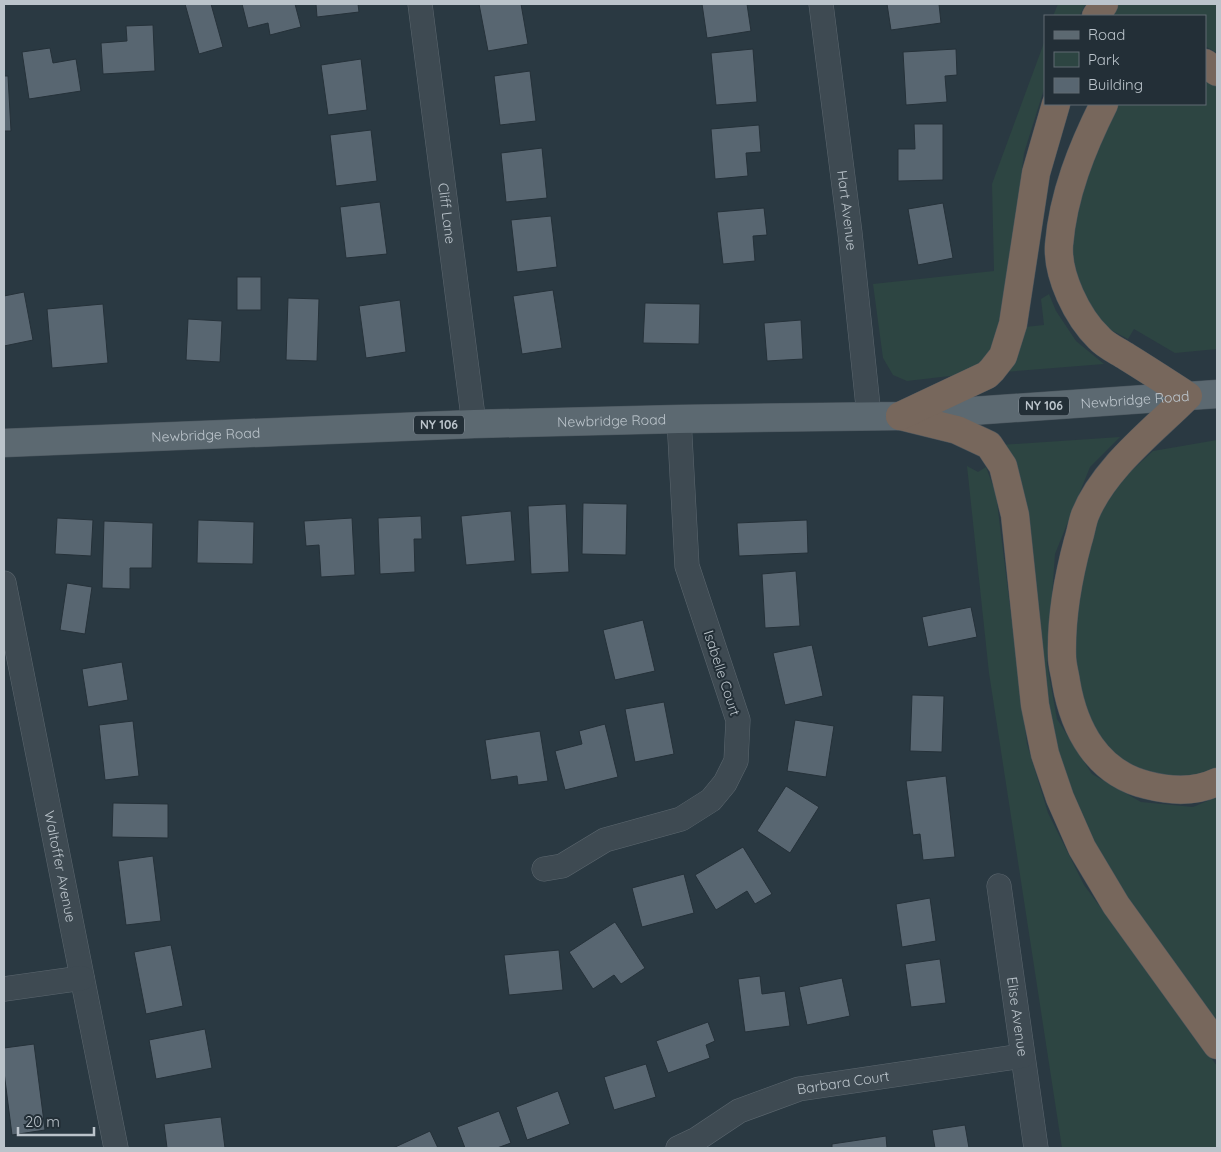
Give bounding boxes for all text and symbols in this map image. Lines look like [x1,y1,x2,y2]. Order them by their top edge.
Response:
legend [1044,15,1206,105]
text: Road [1088,25,1125,44]
text: Park [1088,50,1120,69]
text: Building [1088,75,1143,94]
street label: Hart Avenue [833,169,861,251]
street label: Cliff Lane [434,182,460,245]
street label: Newbridge Road [1080,387,1190,412]
road number: NY 106 [1019,396,1069,416]
street label: Newbridge Road [557,410,666,431]
road number: NY 106 [414,416,464,434]
street label: Newbridge Road [151,424,261,446]
street label: Isabelle Court [700,628,744,718]
street label: Waltoffer Avenue [40,809,80,924]
street label: Elise Avenue [1003,976,1032,1058]
street label: Barbara Court [796,1067,891,1098]
scale bar [18,1104,94,1136]
text: 20 m [25,1112,60,1131]

